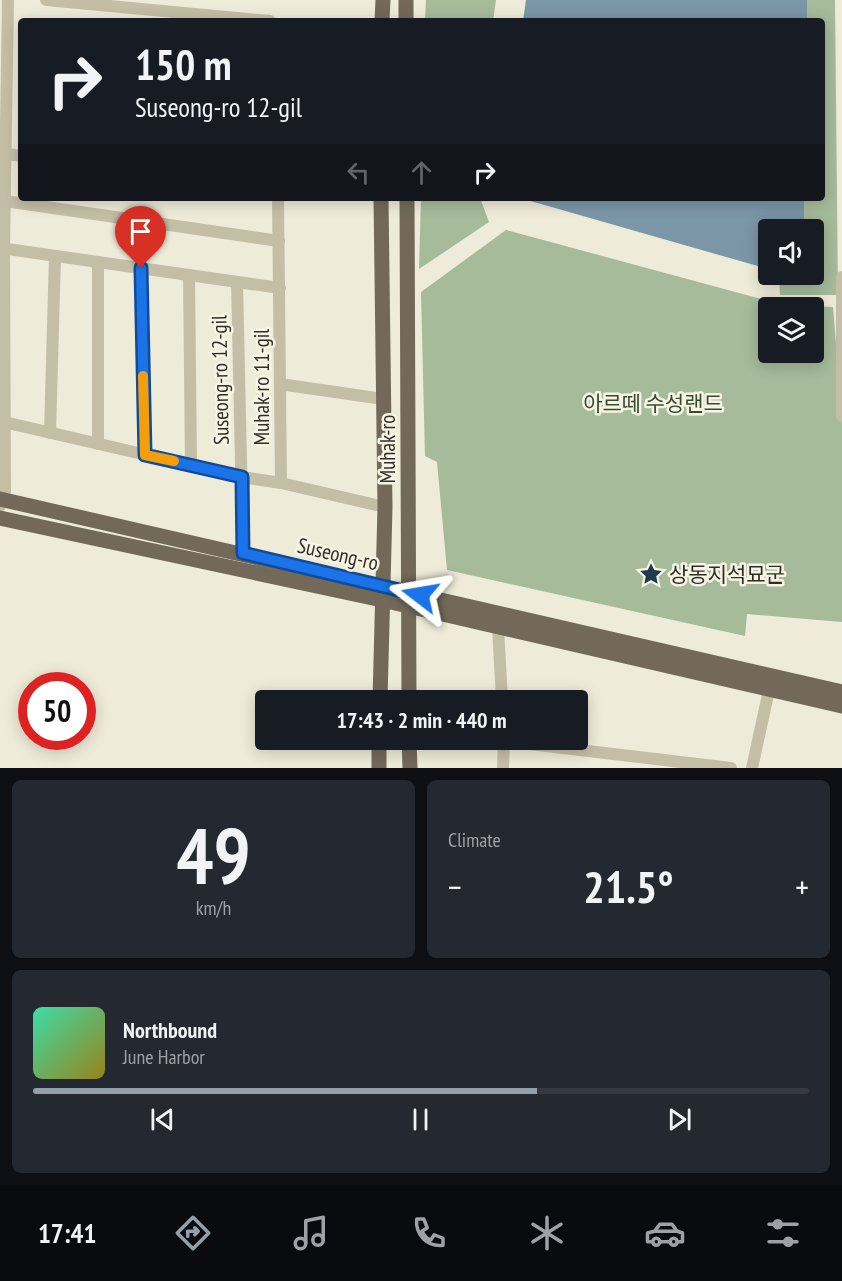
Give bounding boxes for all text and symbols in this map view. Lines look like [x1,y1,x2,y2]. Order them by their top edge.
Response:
text: 150 m [135,37,232,92]
icon: right [36,42,114,120]
text: Suseong-ro 12-gil [135,90,302,124]
icon: left [342,156,375,189]
icon: ahead [405,156,438,189]
icon: right [468,156,501,189]
pin [115,206,166,268]
icon: arrive [124,215,157,248]
map controls [758,219,824,363]
button: sound [758,219,824,285]
button: layers [758,297,824,363]
street label: Suseong-ro 12-gil [205,315,235,445]
street label: Muhak-ro 11-gil [248,329,275,445]
park label: 아르떼 수성랜드 [583,390,723,417]
street label: Muhak-ro [374,415,401,483]
street label: Suseong-ro [295,532,381,576]
place icon: 상동지석묘군 [638,561,664,587]
place label: 상동지석묘군 [669,561,785,588]
position arrow [388,563,452,627]
speed limit sign: 50 [18,672,96,750]
text: 17:43 · 2 min · 440 m [336,706,507,734]
text: 49 [176,805,251,906]
text: Climate [448,827,501,853]
text: 21.5° [583,857,674,915]
text: − [448,865,462,908]
text: + [795,865,809,908]
text: km/h [196,895,231,921]
text: Northbound [123,1016,217,1044]
text: June Harbor [123,1044,205,1070]
icon: previous [146,1103,179,1136]
icon: pause [404,1103,437,1136]
icon: next [663,1103,696,1136]
icon: directions [172,1212,214,1254]
icon: music [290,1212,332,1254]
icon: phone [408,1212,450,1254]
icon: climate [526,1212,568,1254]
icon: car [644,1212,686,1254]
icon: filters [762,1212,804,1254]
text: 17:41 [38,1216,96,1250]

